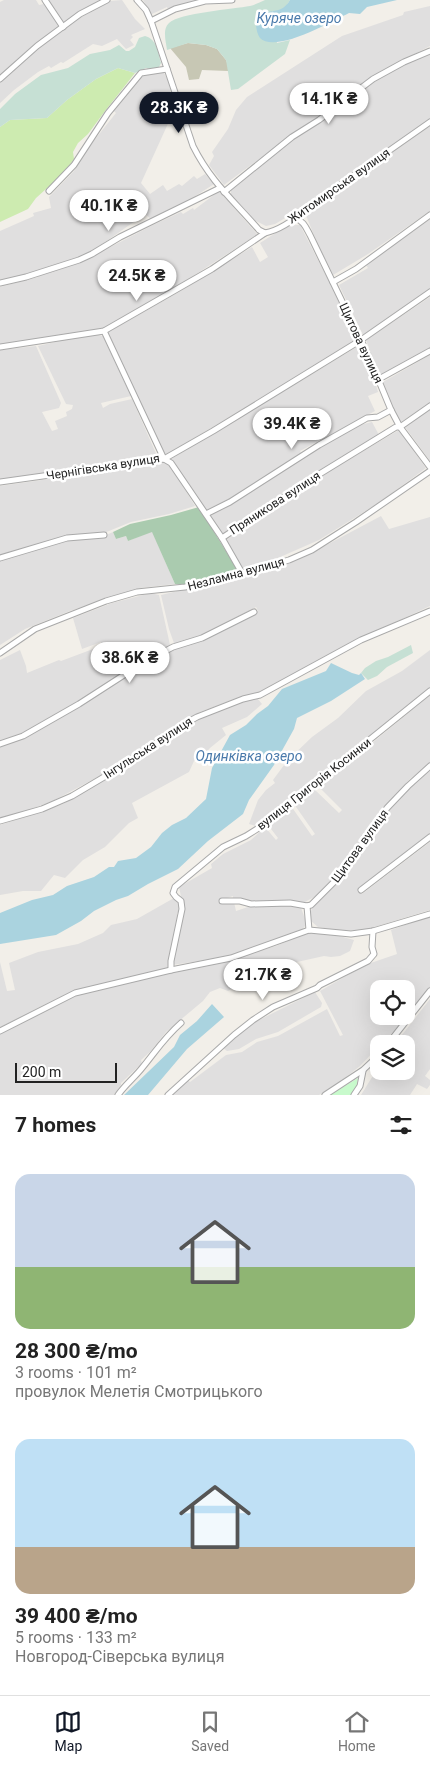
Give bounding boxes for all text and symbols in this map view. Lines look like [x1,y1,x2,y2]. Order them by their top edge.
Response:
water label: Куряче озеро [256,10,342,26]
pin: 14.1K ₴ [283,82,375,125]
text: 14.1K ₴ [301,89,358,108]
pin: 28.3K ₴ [133,92,225,134]
text: 28.3K ₴ [151,98,208,117]
street label: Житомирська вулиця [285,145,393,227]
pin: 40.1K ₴ [63,190,155,232]
text: 40.1K ₴ [81,196,138,215]
pin: 24.5K ₴ [91,260,183,302]
text: 24.5K ₴ [109,266,166,285]
street label: Щитова вулиця [336,301,386,385]
pin: 39.4K ₴ [246,408,338,450]
text: 39.4K ₴ [264,414,321,433]
street label: Чернігівська вулиця [45,451,161,483]
street label: Пряникова вулиця [227,468,323,538]
street label: Незламна вулиця [186,554,286,594]
pin: 38.6K ₴ [84,642,176,684]
text: 38.6K ₴ [102,648,159,667]
street label: Інгульська вулиця [101,714,195,782]
street label: вулиця Григорія Косинки [254,735,374,833]
water label: Одинківка озеро [195,748,303,764]
street label: Щитова вулиця [329,807,391,885]
pin: 21.7K ₴ [217,958,309,1001]
text: 21.7K ₴ [235,965,292,984]
map controls [370,980,415,1080]
button: locate [370,980,415,1025]
button: layers [370,1035,415,1080]
scale bar [15,1060,118,1083]
text: 200 m [22,1064,61,1080]
icon: filters [387,1111,415,1139]
text: 7 homes [15,1113,96,1137]
icon: home [170,1207,260,1297]
text: 28 300 ₴/mo [15,1339,138,1363]
text: 3 rooms · 101 m² [15,1363,137,1382]
text: провулок Мелетія Смотрицького [15,1382,263,1401]
icon: home [170,1472,260,1562]
text: 39 400 ₴/mo [15,1604,138,1628]
text: 5 rooms · 133 m² [15,1628,137,1647]
text: Новгород-Сіверська вулиця [15,1647,224,1666]
tab: Map [54,1708,82,1754]
tab: Saved [191,1708,229,1754]
tab: Home [338,1708,376,1754]

